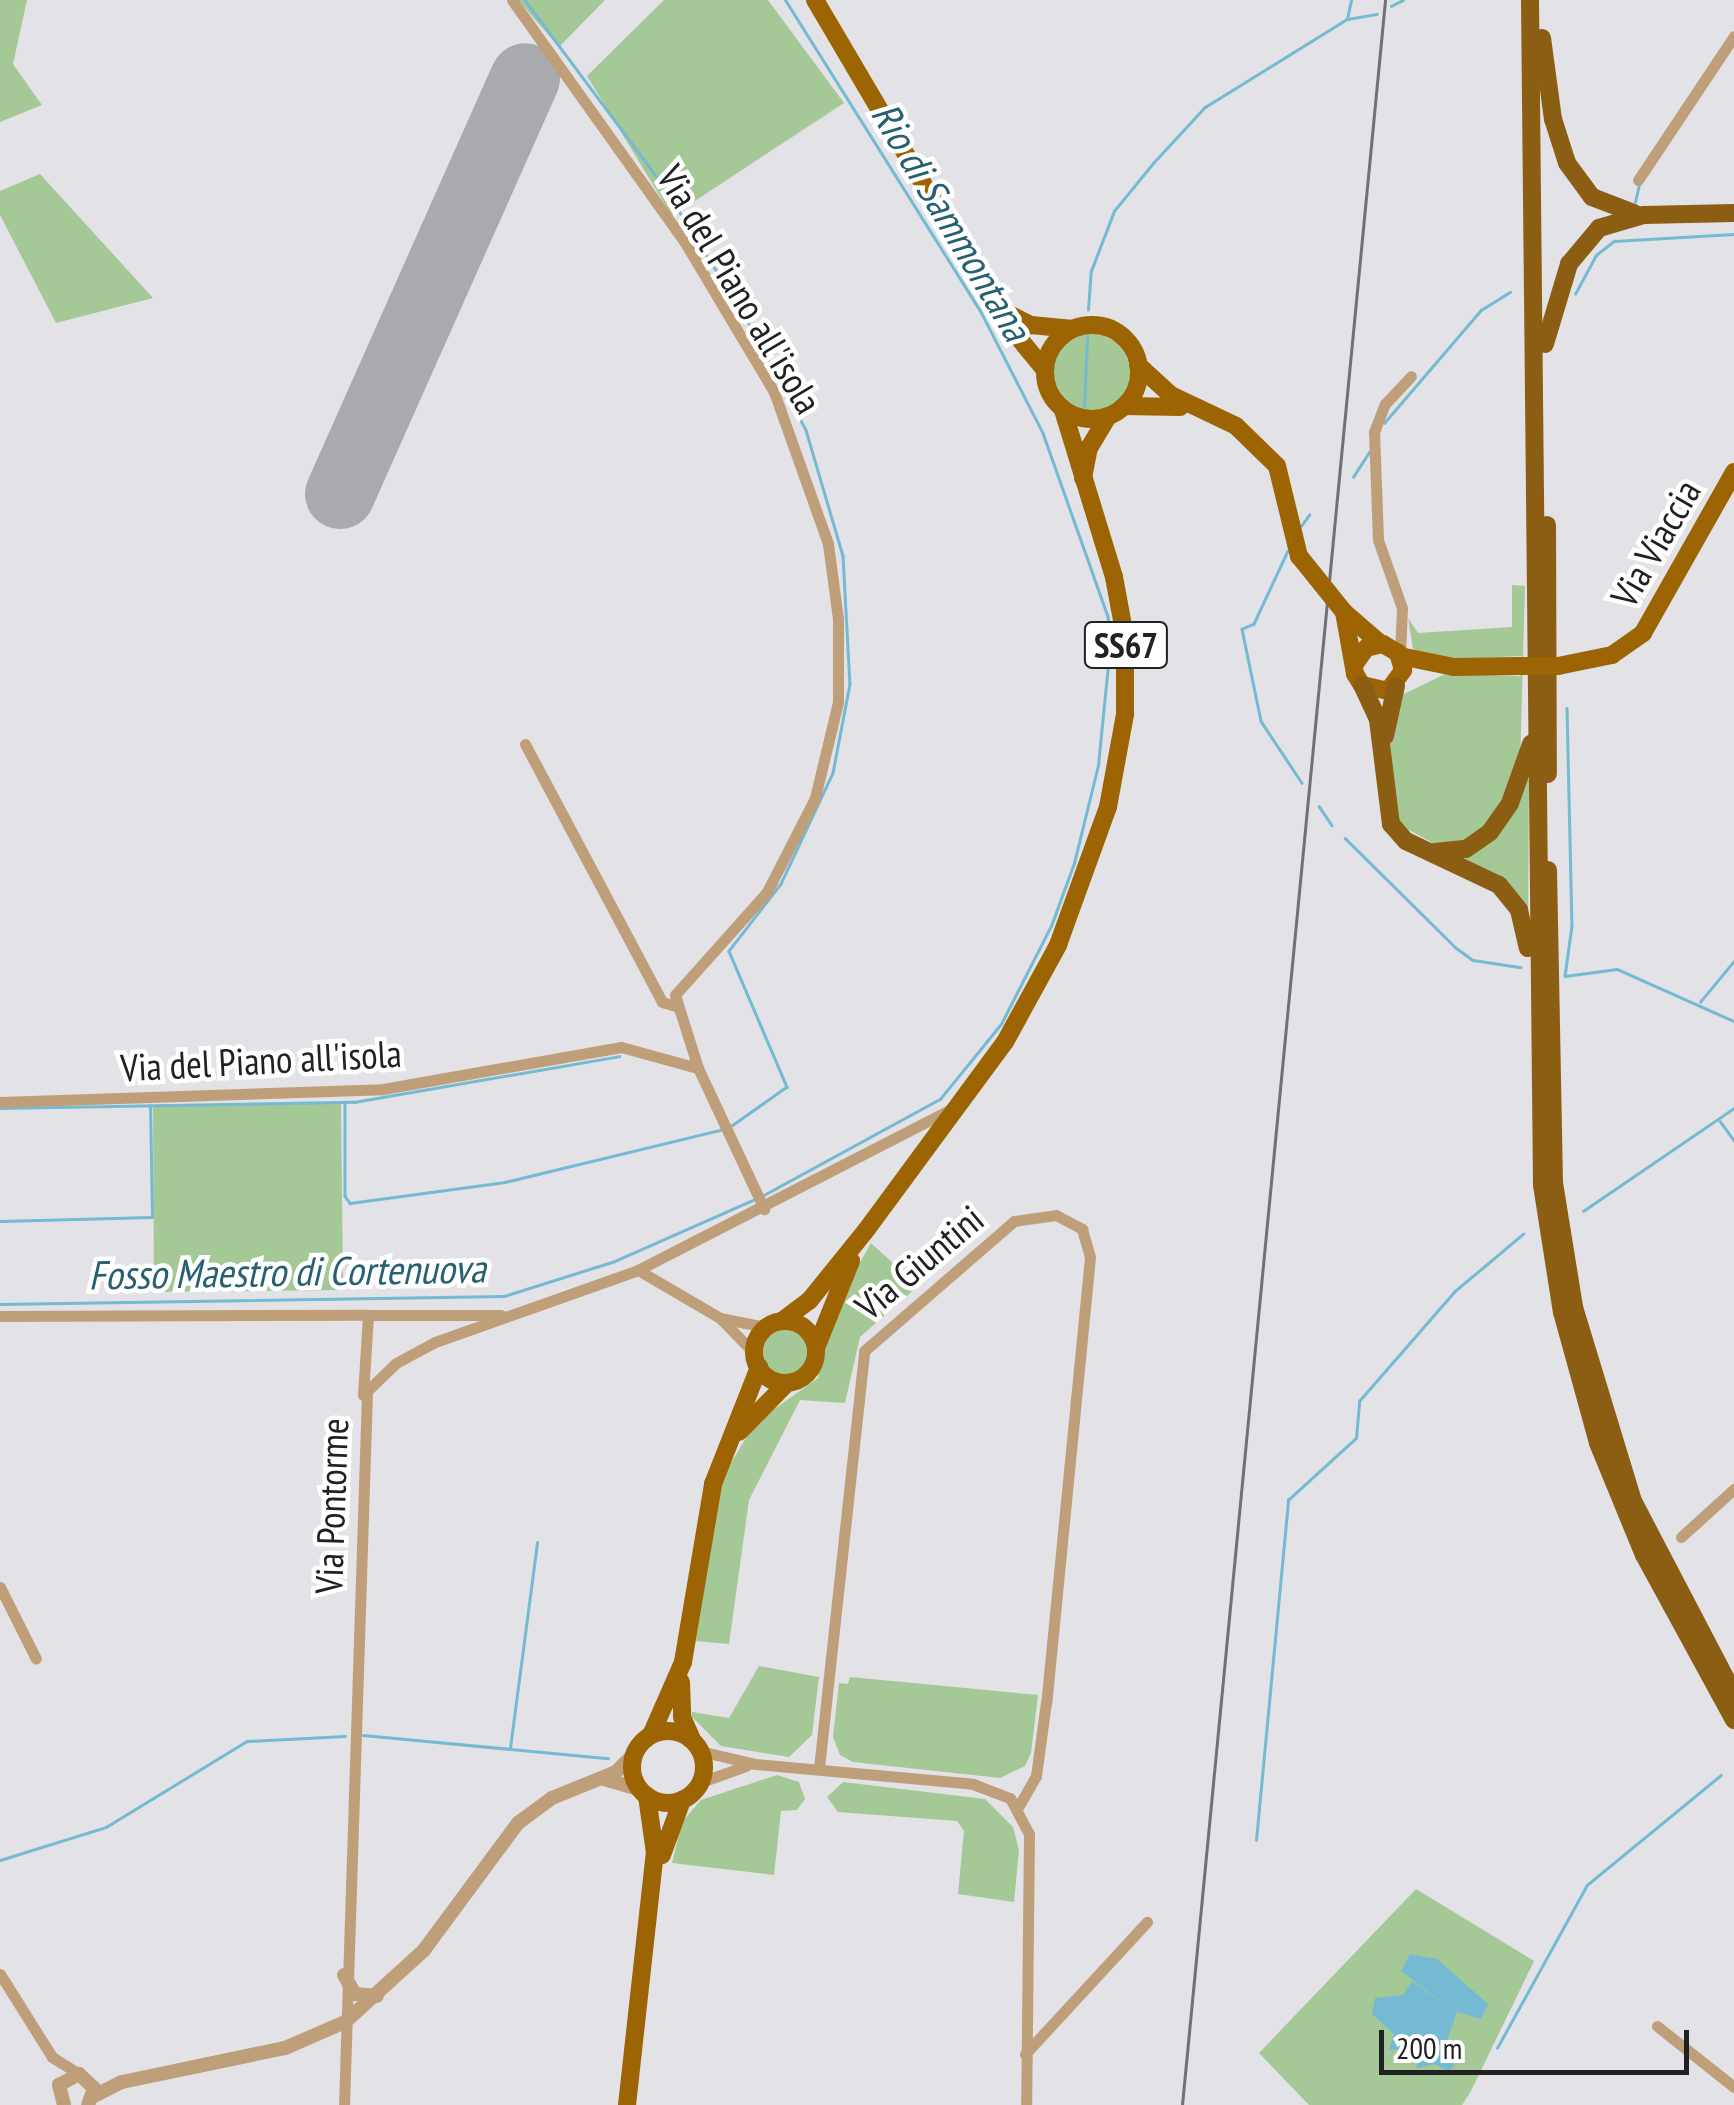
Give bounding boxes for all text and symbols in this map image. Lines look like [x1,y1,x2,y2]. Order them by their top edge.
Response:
water label: Rio di Sammontana [862,93,1042,349]
street label: Via del Piano all'isola [648,157,832,421]
street label: Via Viaccia [1600,471,1710,615]
road number: SS67 [1084,615,1168,675]
street label: Via del Piano all'isola [119,1030,403,1090]
street label: Via Giuntini [846,1195,992,1329]
water label: Fosso Maestro di Cortenuova [88,1244,486,1298]
street label: Via Pontorme [305,1417,357,1595]
scale bar [1384,2010,1694,2072]
text: 200 m [1396,2028,1462,2067]

